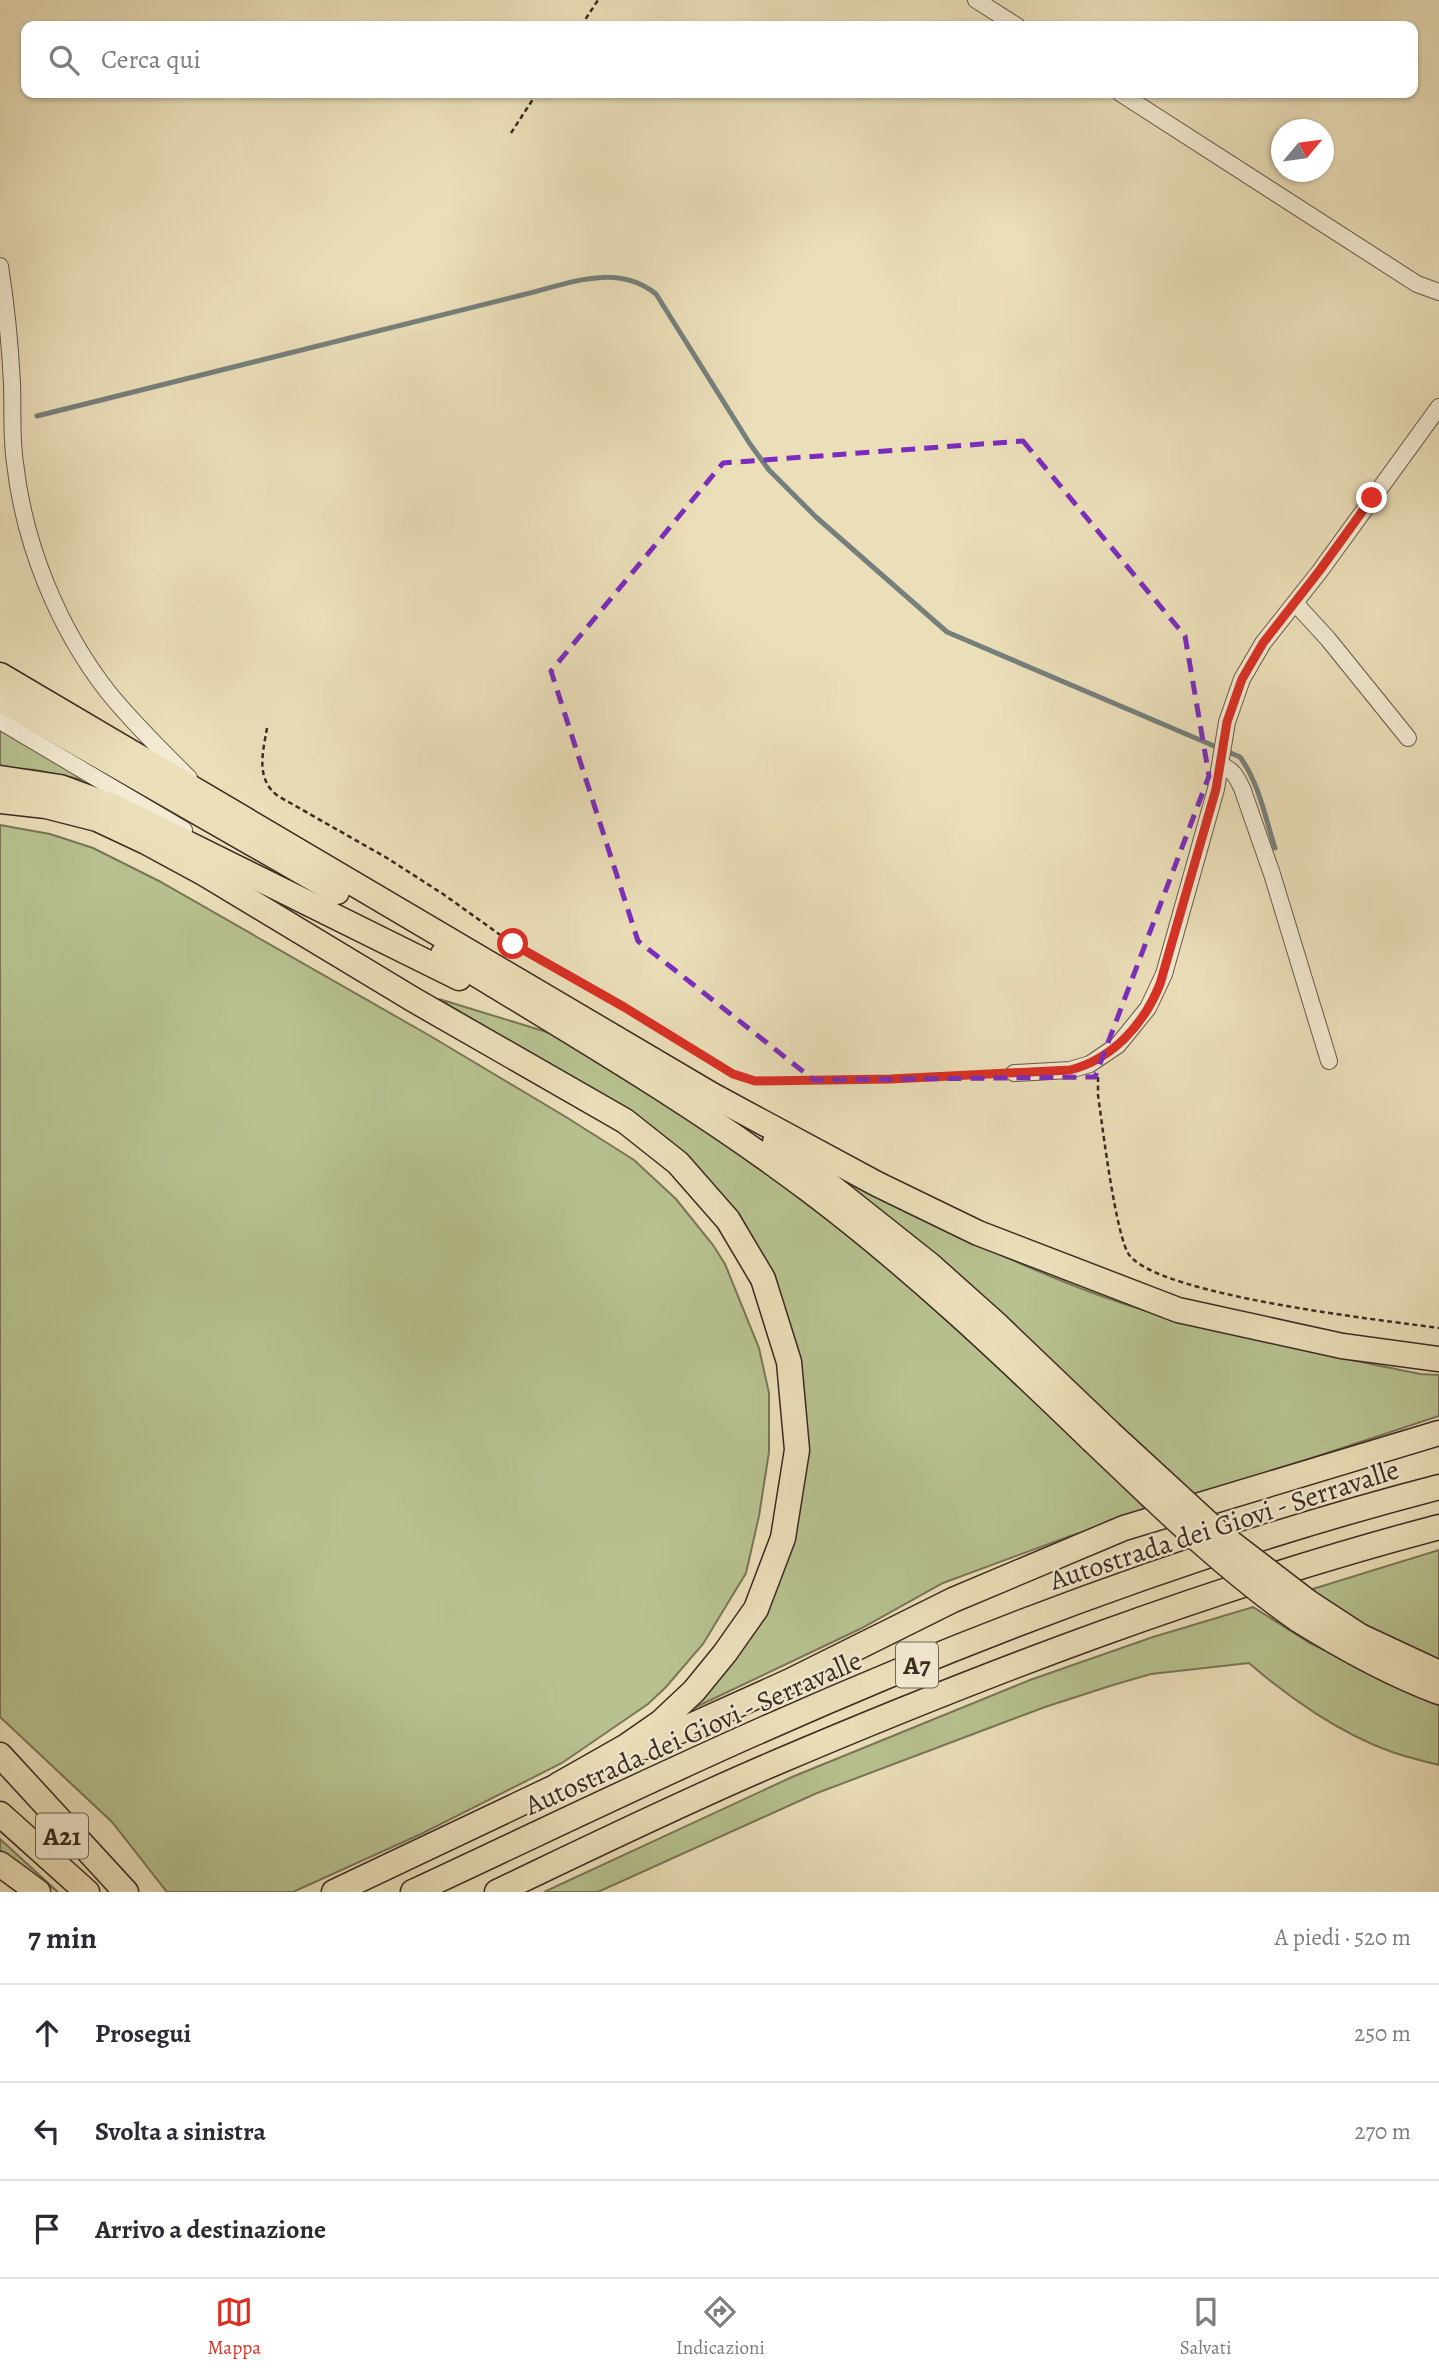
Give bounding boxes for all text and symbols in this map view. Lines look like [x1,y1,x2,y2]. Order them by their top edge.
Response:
search box [21,21,1418,98]
icon: search [45,41,83,79]
text: Cerca qui [101,42,201,77]
north arrow [1271,119,1334,182]
route end [1356,482,1387,513]
route start [497,928,528,959]
street label: Autostrada dei Giovi - Serravalle [1044,1450,1404,1600]
street label: Autostrada dei Giovi - Serravalle [518,1641,868,1825]
road number: A7 [896,1642,938,1688]
road number: A21 [36,1814,88,1858]
text: 7 min [28,1918,97,1958]
text: A piedi · 520 m [1275,1922,1411,1953]
icon: ahead [28,2014,66,2052]
text: Prosegui [95,2016,191,2051]
text: 250 m [1354,2018,1411,2049]
icon: left [28,2112,66,2150]
text: Svolta a sinistra [95,2114,266,2149]
text: 270 m [1354,2116,1411,2147]
icon: arrive [28,2210,66,2248]
text: Arrivo a destinazione [95,2212,326,2247]
tab: Mappa [207,2293,261,2361]
tab: Indicazioni [676,2293,765,2361]
tab: Salvati [1180,2293,1232,2361]

